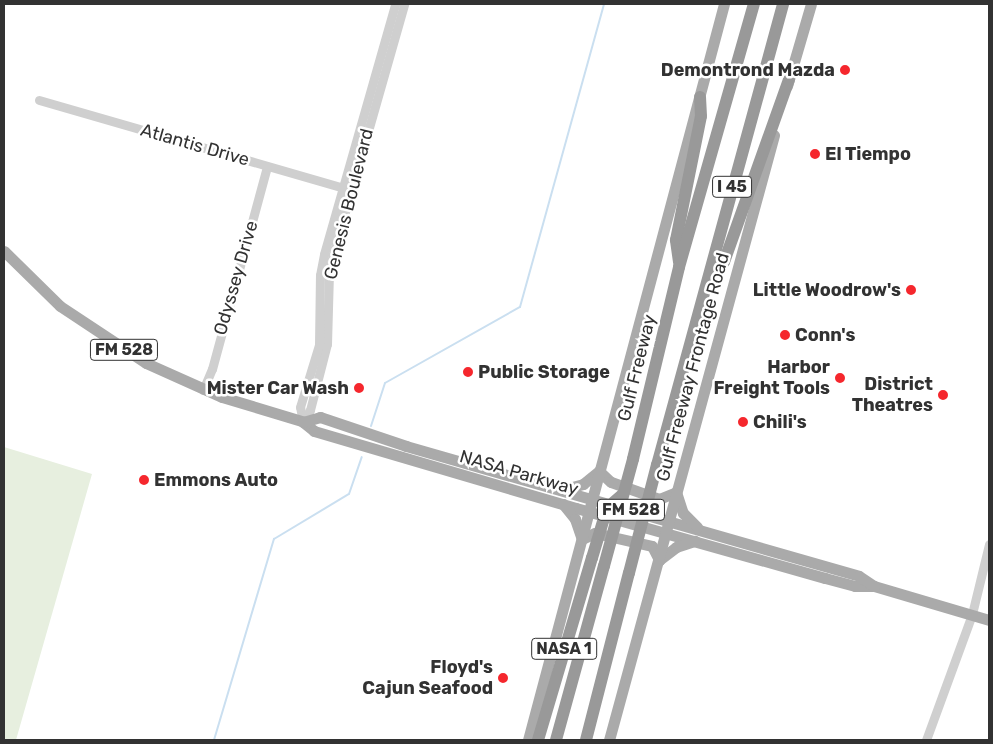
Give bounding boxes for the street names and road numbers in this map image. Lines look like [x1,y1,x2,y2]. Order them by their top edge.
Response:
street label: Atlantis Drive [138,119,252,171]
street label: Genesis Boulevard [320,126,378,282]
road number: I 45 [712,173,752,200]
street label: Odyssey Drive [209,218,263,338]
street label: Gulf Freeway Frontage Road [652,250,734,484]
street label: Gulf Freeway [613,312,661,424]
road number: FM 528 [89,336,159,364]
street label: NASA Parkway [457,446,581,500]
road number: FM 528 [596,496,666,524]
road number: NASA 1 [530,636,598,662]

